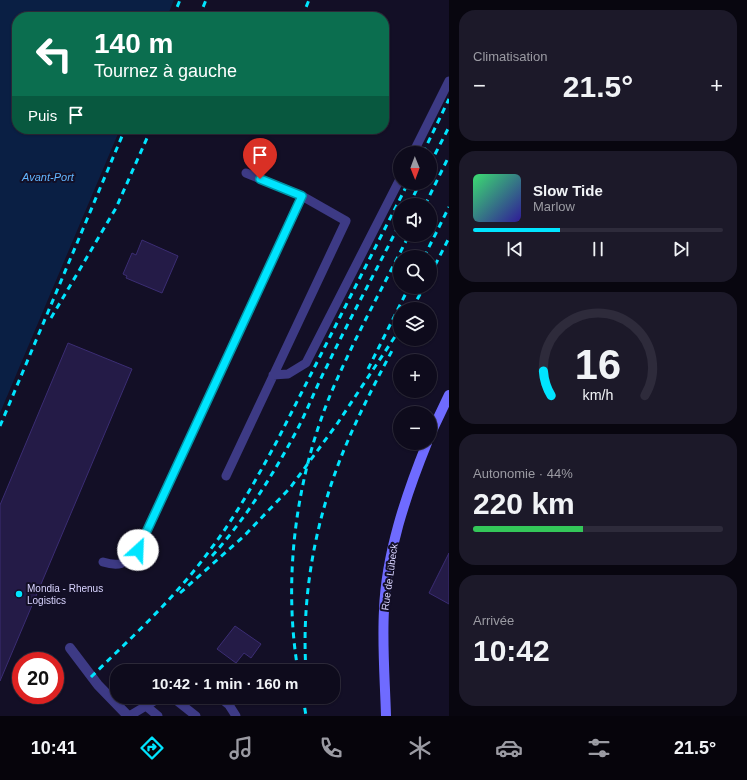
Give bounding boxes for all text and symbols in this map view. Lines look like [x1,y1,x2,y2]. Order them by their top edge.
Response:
icon: left [28,28,80,80]
text: 140 m [94,28,173,59]
text: Climatisation [473,49,547,64]
text: Tournez à gauche [94,61,237,81]
text: 21.5° [563,70,633,103]
text: − [473,73,486,98]
text: + [710,73,723,98]
icon: arrive [65,104,87,126]
text: Puis [28,107,57,124]
pin [243,138,277,179]
icon: arrive [249,144,271,166]
north arrow [393,146,437,190]
map controls [393,146,437,450]
water label: Avant-Port [21,171,75,183]
text: Slow Tide [533,182,603,199]
button: sound [393,198,437,242]
text: Marlow [533,199,575,214]
icon: previous [504,238,526,260]
icon: pause [587,238,609,260]
icon: next [670,238,692,260]
button: search [393,250,437,294]
button: layers [393,302,437,346]
text: 16 [575,341,621,388]
button: + [393,354,437,398]
text: km/h [583,387,614,403]
button: − [393,406,437,450]
text: Autonomie · 44% [473,466,573,481]
text: 220 km [473,487,575,520]
position arrow [117,529,159,571]
street label: Rue de Lübeck [379,542,400,611]
place label: Mondia - Rhenus Logistics [27,583,103,606]
marker: Mondia - Rhenus Logistics [14,589,24,599]
text: Arrivée [473,613,514,628]
text: 10:42 [473,634,550,667]
speed limit sign: 20 [12,652,64,704]
text: 10:42 · 1 min · 160 m [152,675,298,692]
icon: directions [138,734,166,762]
icon: music [227,734,255,762]
icon: phone [317,734,345,762]
icon: climate [406,734,434,762]
icon: car [495,734,523,762]
icon: filters [585,734,613,762]
text: 10:41 [31,738,77,758]
text: 21.5° [674,738,716,758]

